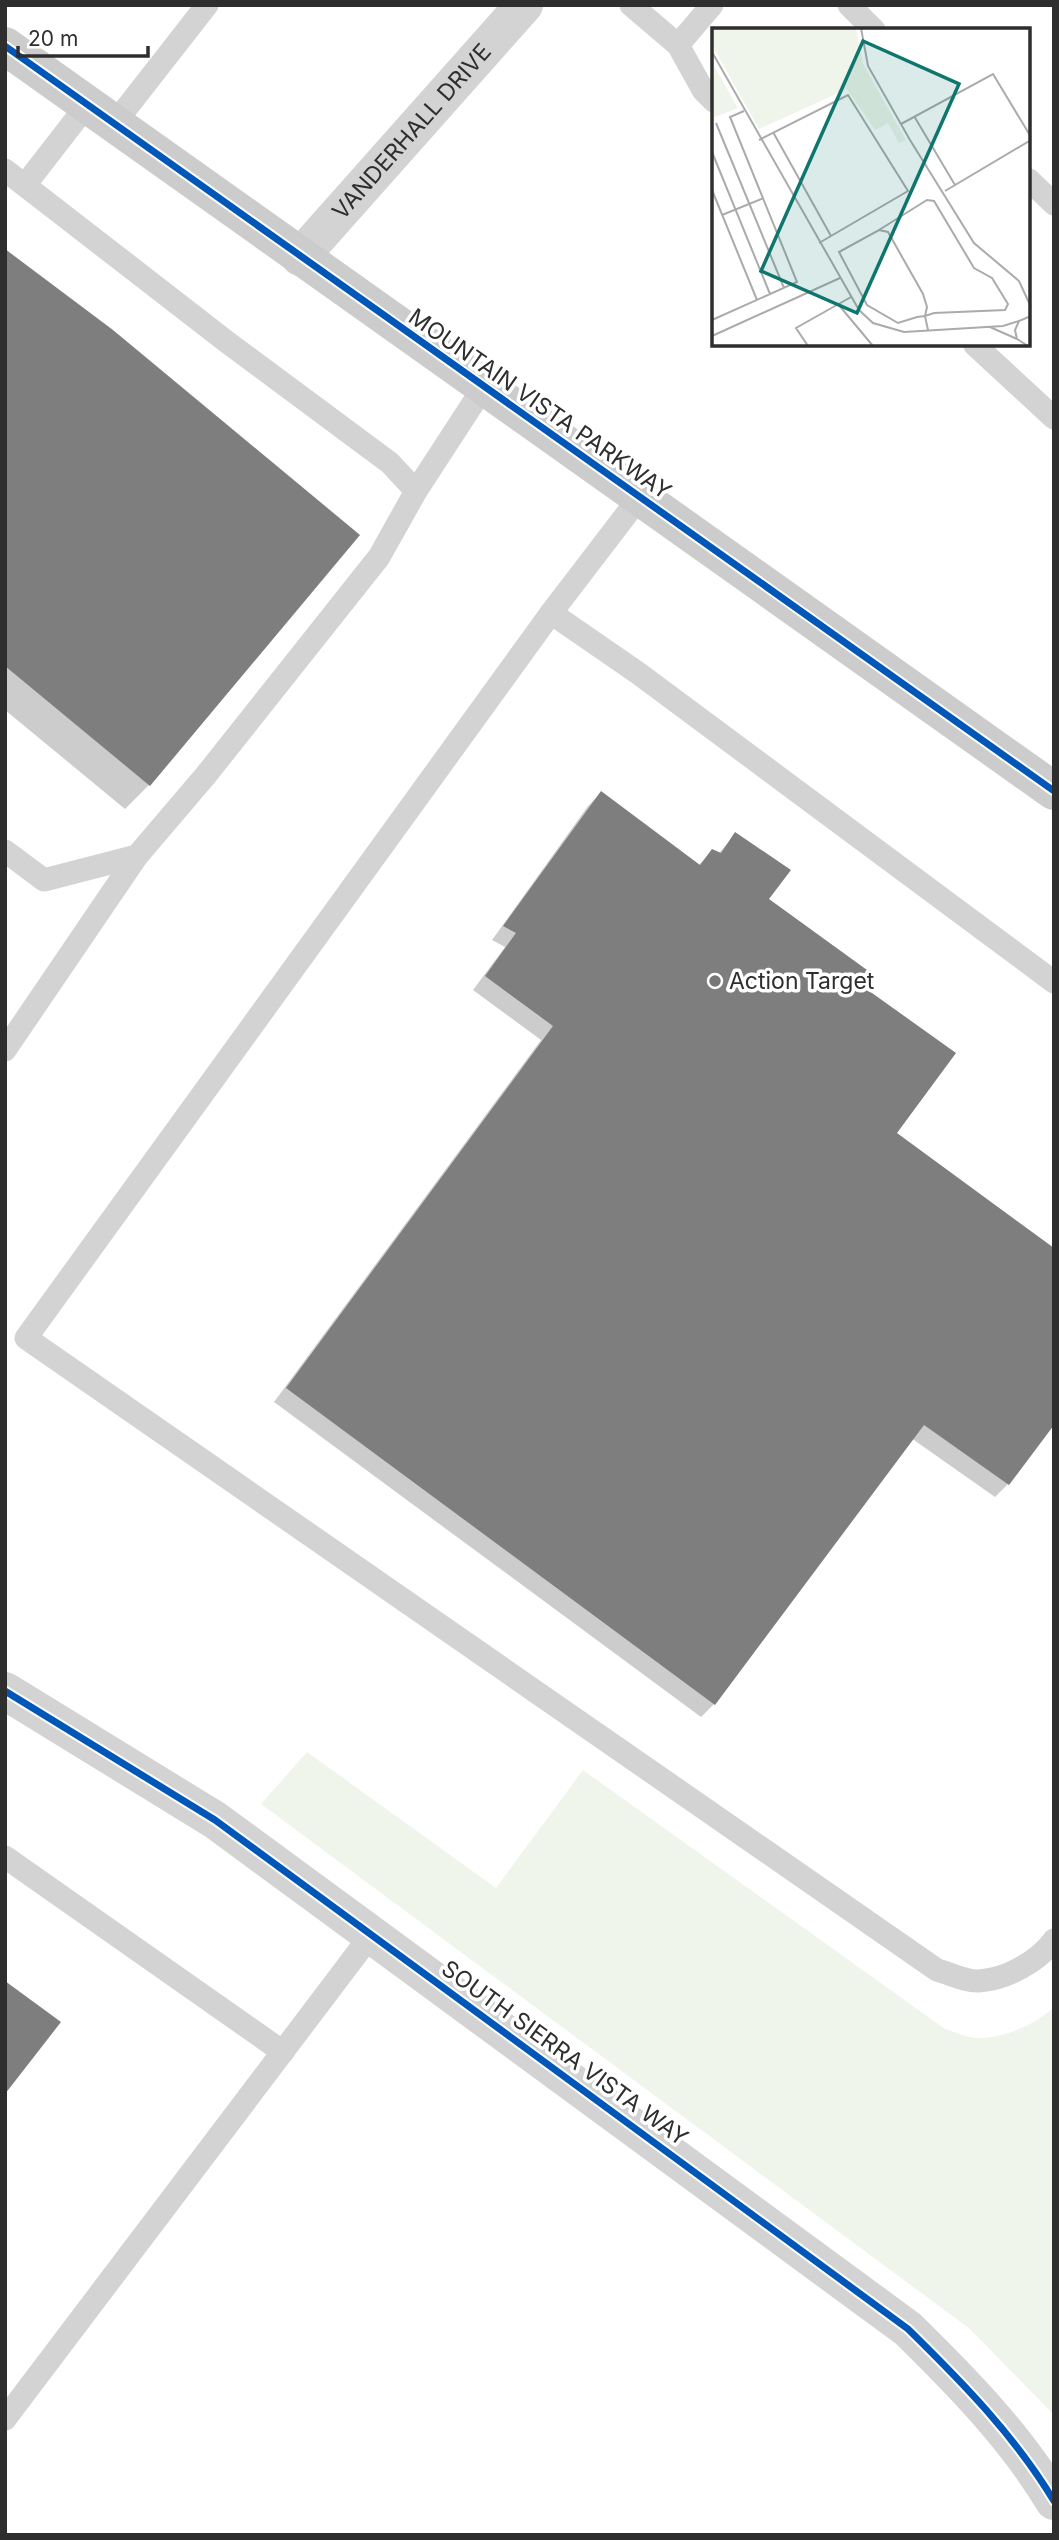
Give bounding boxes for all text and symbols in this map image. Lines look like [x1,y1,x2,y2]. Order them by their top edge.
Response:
scale bar [18,14,147,58]
text: 20 m [28,26,78,51]
inset map [712,28,1031,346]
street label: VANDERHALL DRIVE [326,38,497,225]
street label: MOUNTAIN VISTA PARKWAY [403,303,677,506]
place label: Action Target [729,967,875,995]
marker: Action Target [707,973,723,989]
street label: SOUTH SIERRA VISTA WAY [436,1954,694,2152]

